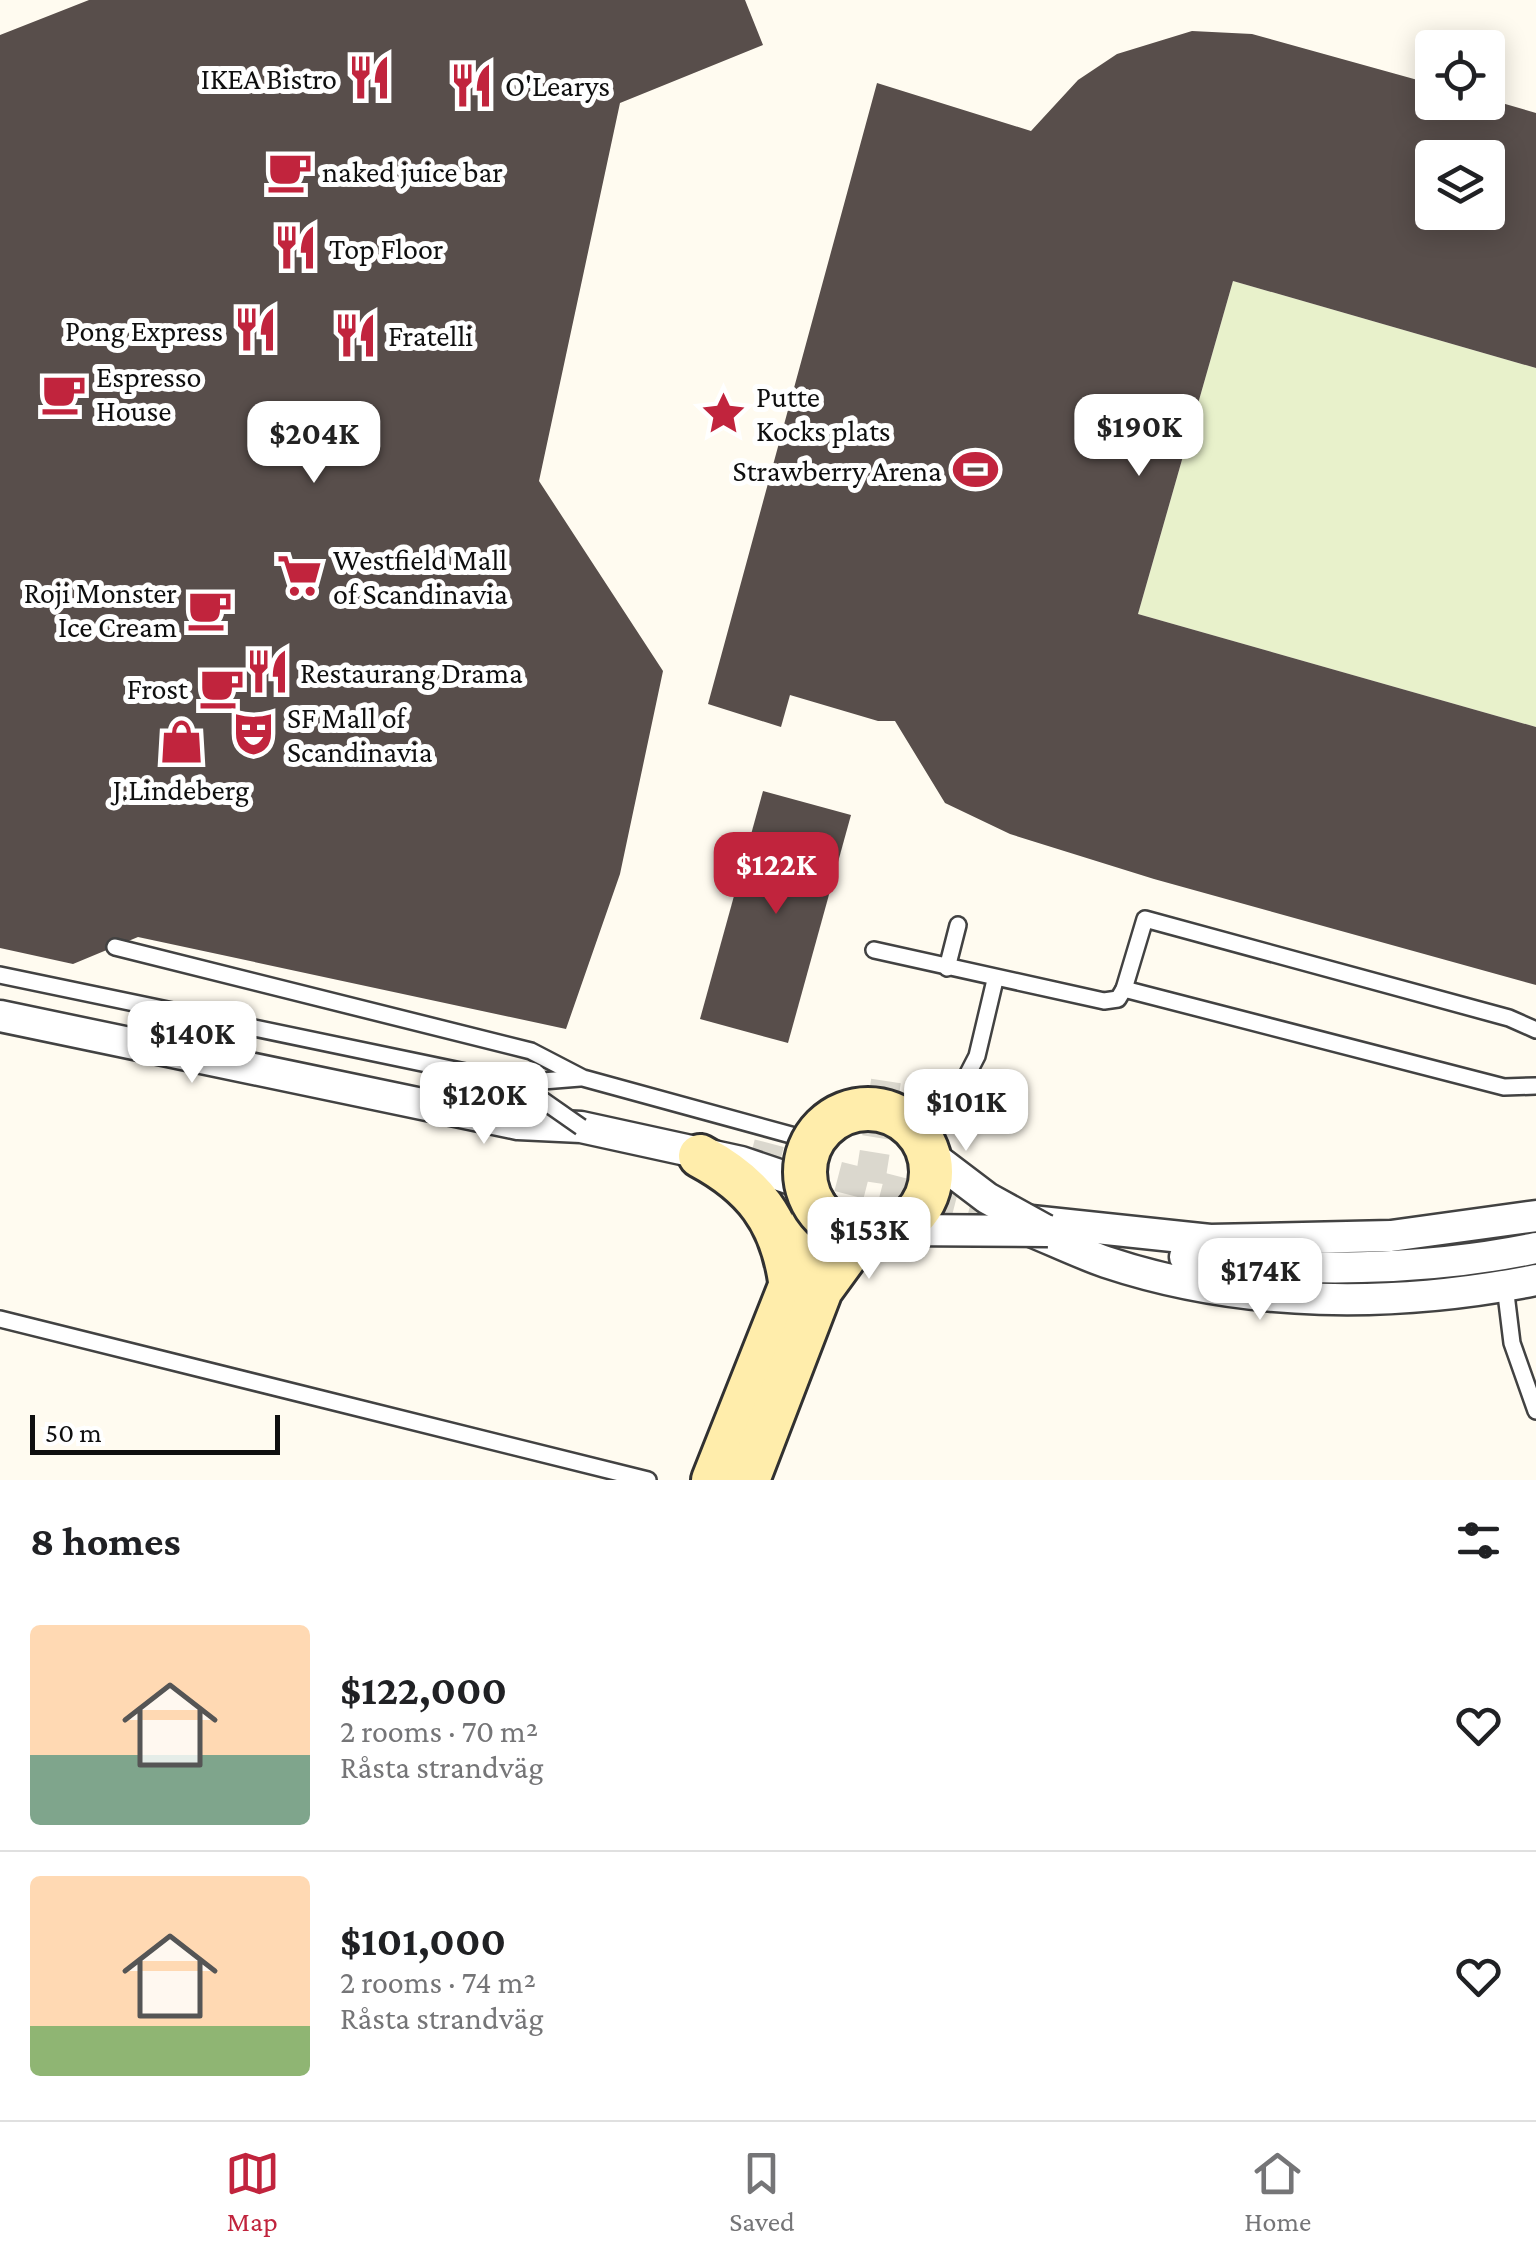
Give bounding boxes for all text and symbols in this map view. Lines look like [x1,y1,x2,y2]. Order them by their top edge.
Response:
map controls [1415,30,1505,230]
button: locate [1415,30,1505,120]
restaurant icon: IKEA Bistro [346,54,394,102]
restaurant icon: O'Learys [448,61,496,109]
place label: IKEA Bistro [201,62,337,95]
place label: O'Learys [505,69,610,103]
button: layers [1415,140,1505,230]
cafe icon: naked juice bar [265,147,313,195]
place label: naked juice bar [322,155,503,189]
restaurant icon: Top Floor [272,224,320,272]
place label: Top Floor [329,232,444,266]
restaurant icon: Pong Express [232,306,280,354]
restaurant icon: Fratelli [331,311,379,359]
place label: Pong Express [65,314,223,348]
place label: Fratelli [388,319,473,352]
place label: Espresso House [96,360,201,427]
cafe icon: Espresso House [39,369,87,417]
place label: Putte Kocks plats [756,380,891,448]
place icon: Putte Kocks plats [699,389,747,437]
pin: $190K [1069,394,1209,479]
pin: $204K [244,401,384,486]
text: $190K [1096,408,1182,444]
text: $204K [269,415,359,451]
sports icon: Strawberry Arena [951,446,999,494]
place label: Strawberry Arena [733,454,942,488]
place label: Westfield Mall of Scandinavia [333,543,508,610]
supermarket icon: Westfield Mall of Scandinavia [276,552,324,600]
place label: Roji Monster Ice Cream [24,576,177,643]
cafe icon: Roji Monster Ice Cream [186,585,234,633]
restaurant icon: Restaurang Drama [243,648,291,696]
place label: Restaurang Drama [300,656,523,690]
cafe icon: Frost [197,664,245,712]
place label: Frost [127,672,189,705]
place label: SF Mall of Scandinavia [287,701,433,768]
theatre icon: SF Mall of Scandinavia [230,710,278,758]
shop icon: J.Lindeberg [157,718,205,766]
place label: J.Lindeberg [110,773,249,807]
pin: $122K [706,832,846,917]
text: $122K [736,846,816,882]
pin: $140K [122,1001,262,1086]
text: $140K [149,1015,235,1051]
pin: $120K [414,1062,554,1147]
pin: $101K [896,1069,1036,1154]
text: $120K [442,1076,526,1112]
text: $101K [926,1083,1006,1119]
pin: $153K [799,1197,939,1282]
text: $153K [830,1211,908,1247]
pin: $174K [1190,1238,1330,1323]
text: $174K [1220,1252,1300,1288]
scale bar [30,1410,280,1454]
text: 50 m [45,1417,102,1448]
icon: filters [1451,1513,1506,1568]
text: 8 homes [30,1517,181,1564]
icon: home [110,1665,230,1785]
text: $122,000 [340,1666,507,1713]
icon: heart [1451,1698,1506,1753]
text: 2 rooms · 70 m² [340,1713,538,1749]
text: Råsta strandväg [340,1749,544,1785]
icon: home [110,1916,230,2036]
text: $101,000 [340,1917,506,1964]
icon: heart [1451,1949,1506,2004]
text: 2 rooms · 74 m² [340,1964,536,2000]
text: Råsta strandväg [340,2000,544,2036]
tab: Map [225,2146,280,2237]
tab: Saved [729,2146,795,2237]
tab: Home [1244,2146,1311,2237]

